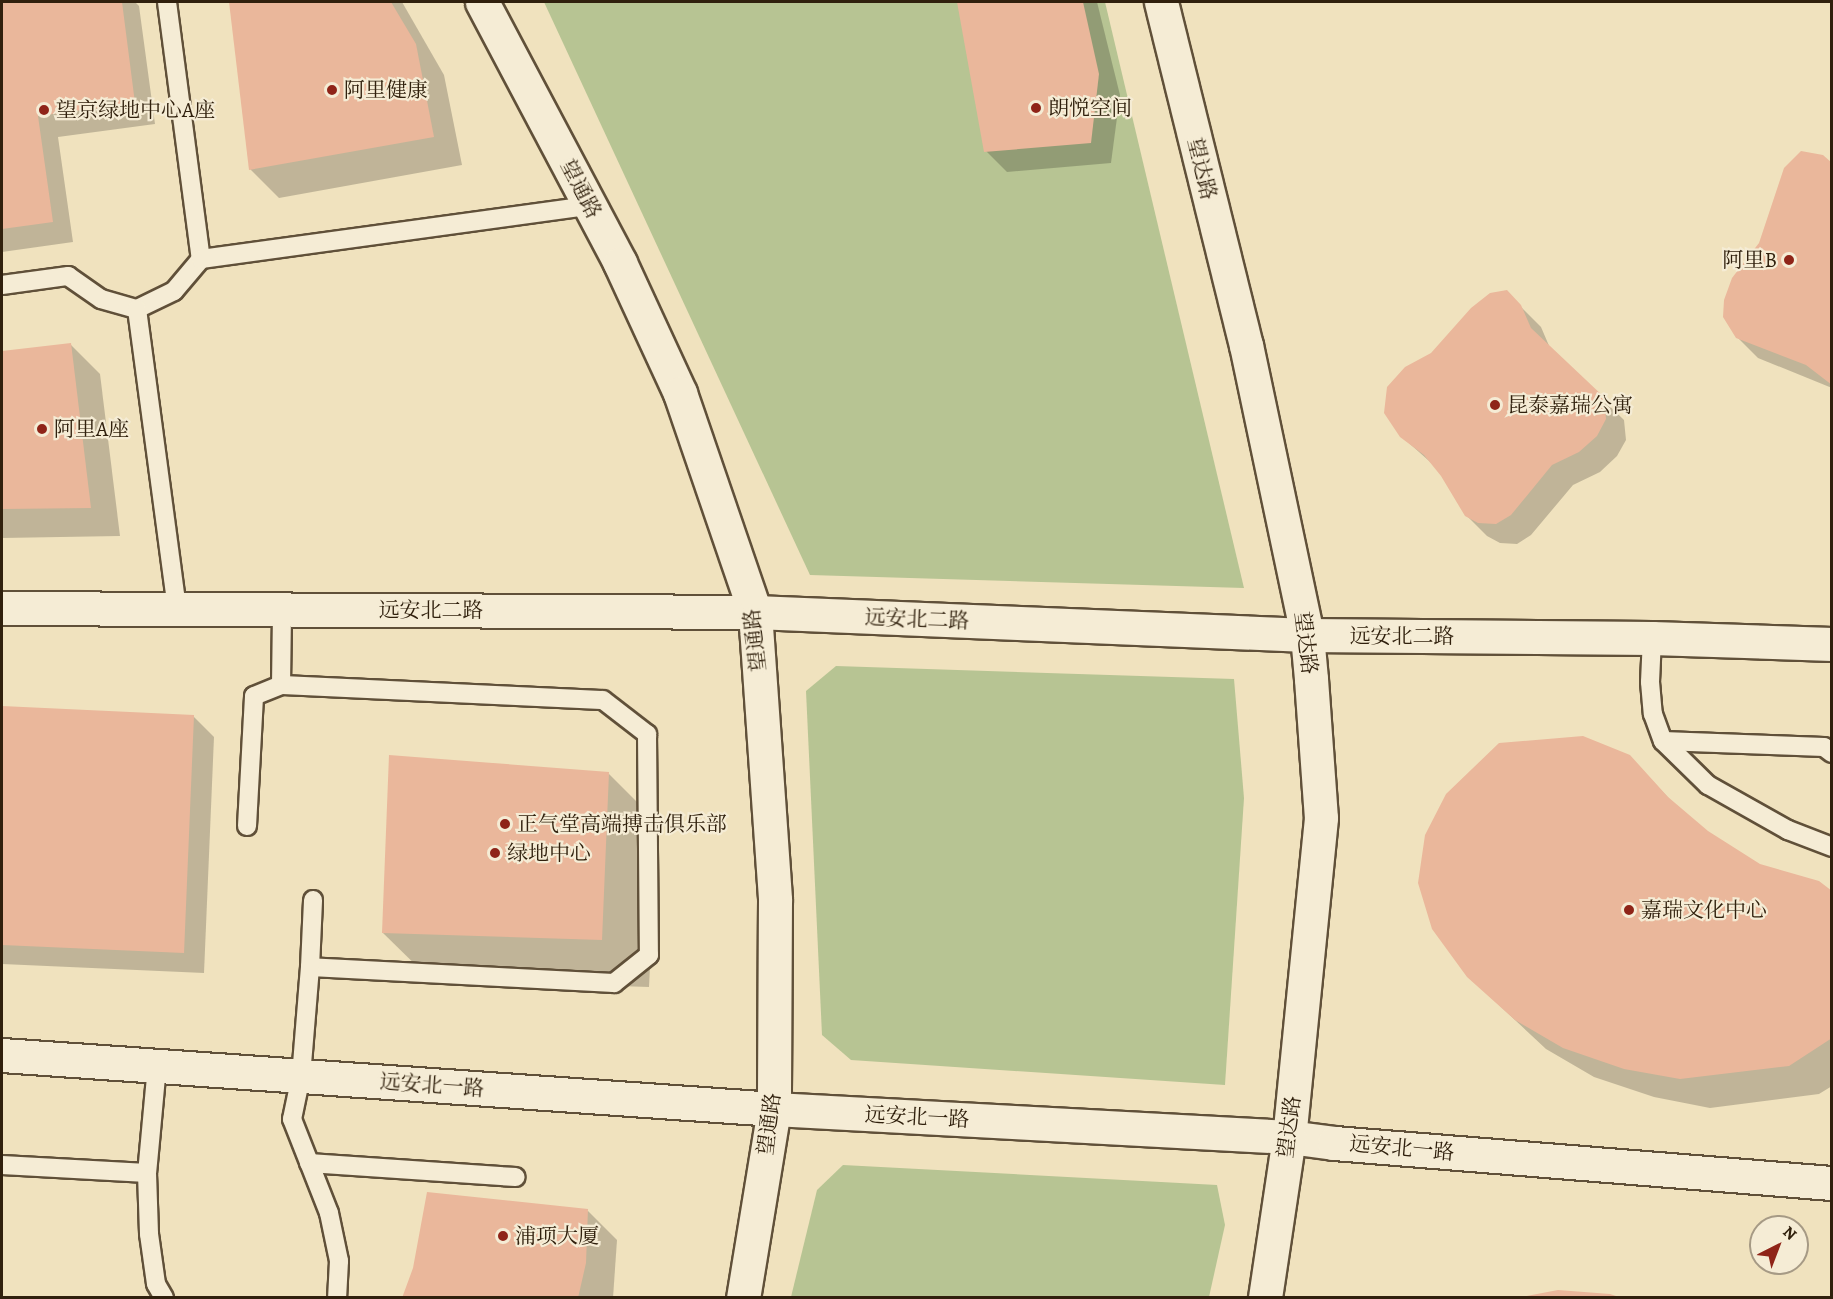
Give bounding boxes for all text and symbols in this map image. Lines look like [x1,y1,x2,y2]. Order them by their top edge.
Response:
place label: 阿里健康 [344,77,428,103]
marker: 阿里健康 [325,83,339,97]
place label: 朗悦空间 [1048,95,1132,121]
place label: 望京绿地中心A座 [56,97,215,123]
marker: 朗悦空间 [1029,101,1043,115]
marker: 望京绿地中心A座 [37,103,51,117]
street label: 望达路 [1182,135,1222,203]
street label: 望通路 [555,155,607,223]
place label: 阿里B [1722,247,1777,273]
marker: 阿里B [1782,253,1796,267]
place label: 昆泰嘉瑞公寓 [1507,392,1633,418]
marker: 昆泰嘉瑞公寓 [1488,398,1502,412]
place label: 阿里A座 [54,416,129,442]
marker: 阿里A座 [35,422,49,436]
street label: 远安北二路 [379,597,483,623]
street label: 远安北二路 [864,605,970,633]
street label: 望通路 [739,607,771,673]
street label: 望达路 [1290,610,1322,676]
street label: 远安北二路 [1350,623,1454,649]
place label: 正气堂高端搏击俱乐部 [517,811,727,837]
marker: 正气堂高端搏击俱乐部 [498,817,512,831]
place label: 绿地中心 [507,840,591,866]
marker: 绿地中心 [488,846,502,860]
place label: 嘉瑞文化中心 [1641,897,1767,923]
marker: 嘉瑞文化中心 [1622,903,1636,917]
street label: 远安北一路 [379,1069,485,1101]
street label: 望通路 [753,1091,785,1157]
street label: 望达路 [1273,1094,1305,1160]
street label: 远安北一路 [864,1102,970,1132]
street label: 远安北一路 [1349,1131,1455,1165]
north arrow [1749,1215,1809,1275]
text: N [1778,1221,1801,1245]
place label: 浦项大厦 [515,1223,599,1249]
marker: 浦项大厦 [496,1229,510,1243]

